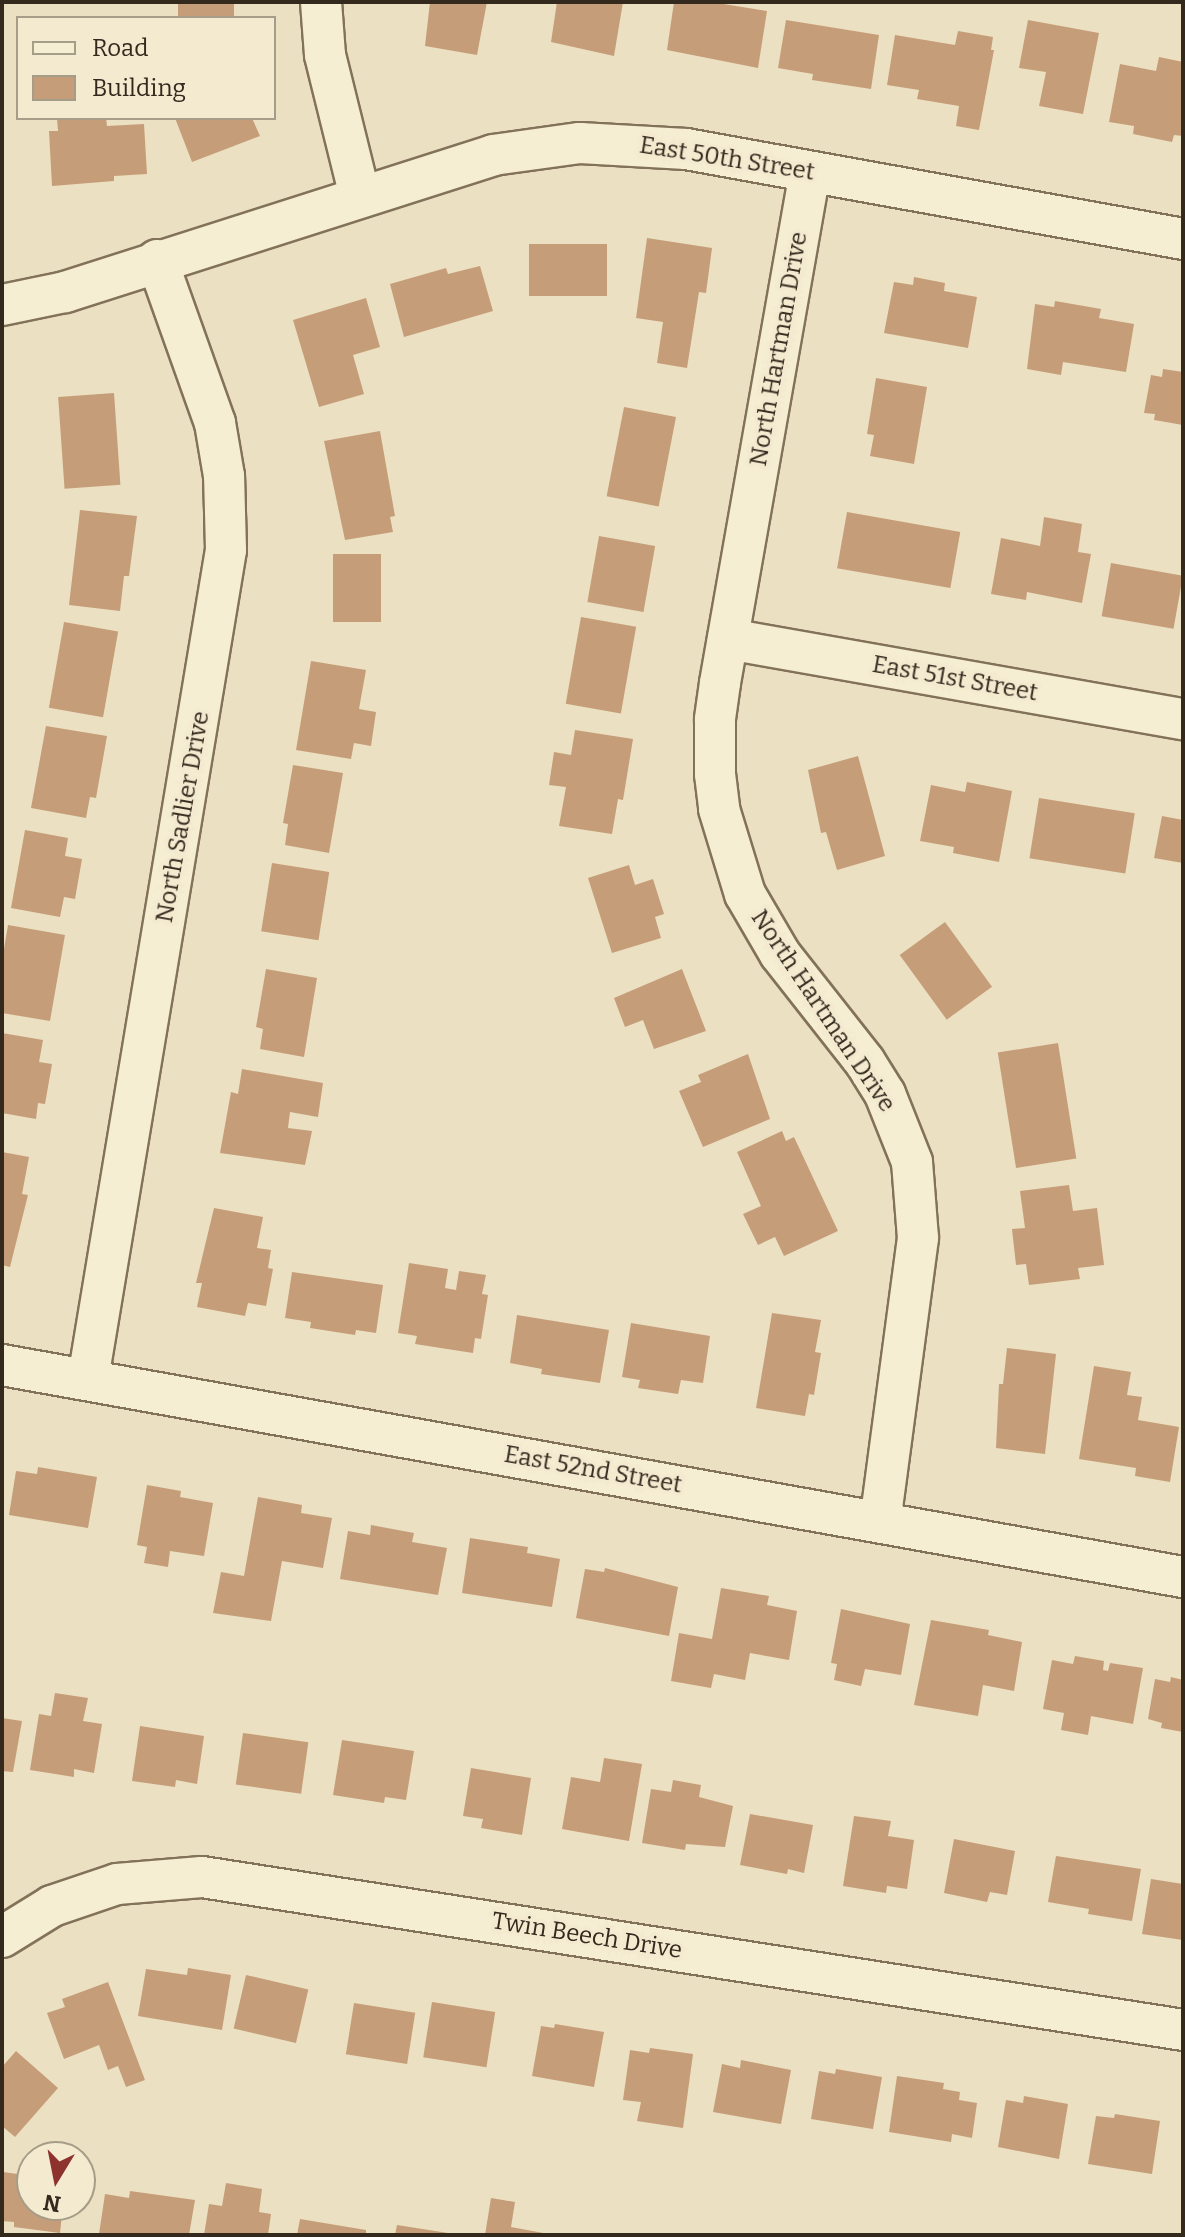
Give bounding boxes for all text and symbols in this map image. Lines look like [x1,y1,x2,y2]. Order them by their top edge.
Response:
legend [16,16,276,120]
text: Road [92,34,148,62]
text: Building [92,74,186,102]
street label: East 50th Street [637,131,817,187]
street label: North Hartman Drive [744,230,814,468]
street label: East 51st Street [870,650,1040,708]
street label: North Sadlier Drive [150,709,216,925]
street label: North Hartman Drive [745,905,901,1117]
street label: East 52nd Street [502,1440,684,1500]
street label: Twin Beech Drive [490,1907,684,1965]
north arrow [16,2141,96,2221]
text: N [41,2188,63,2218]

